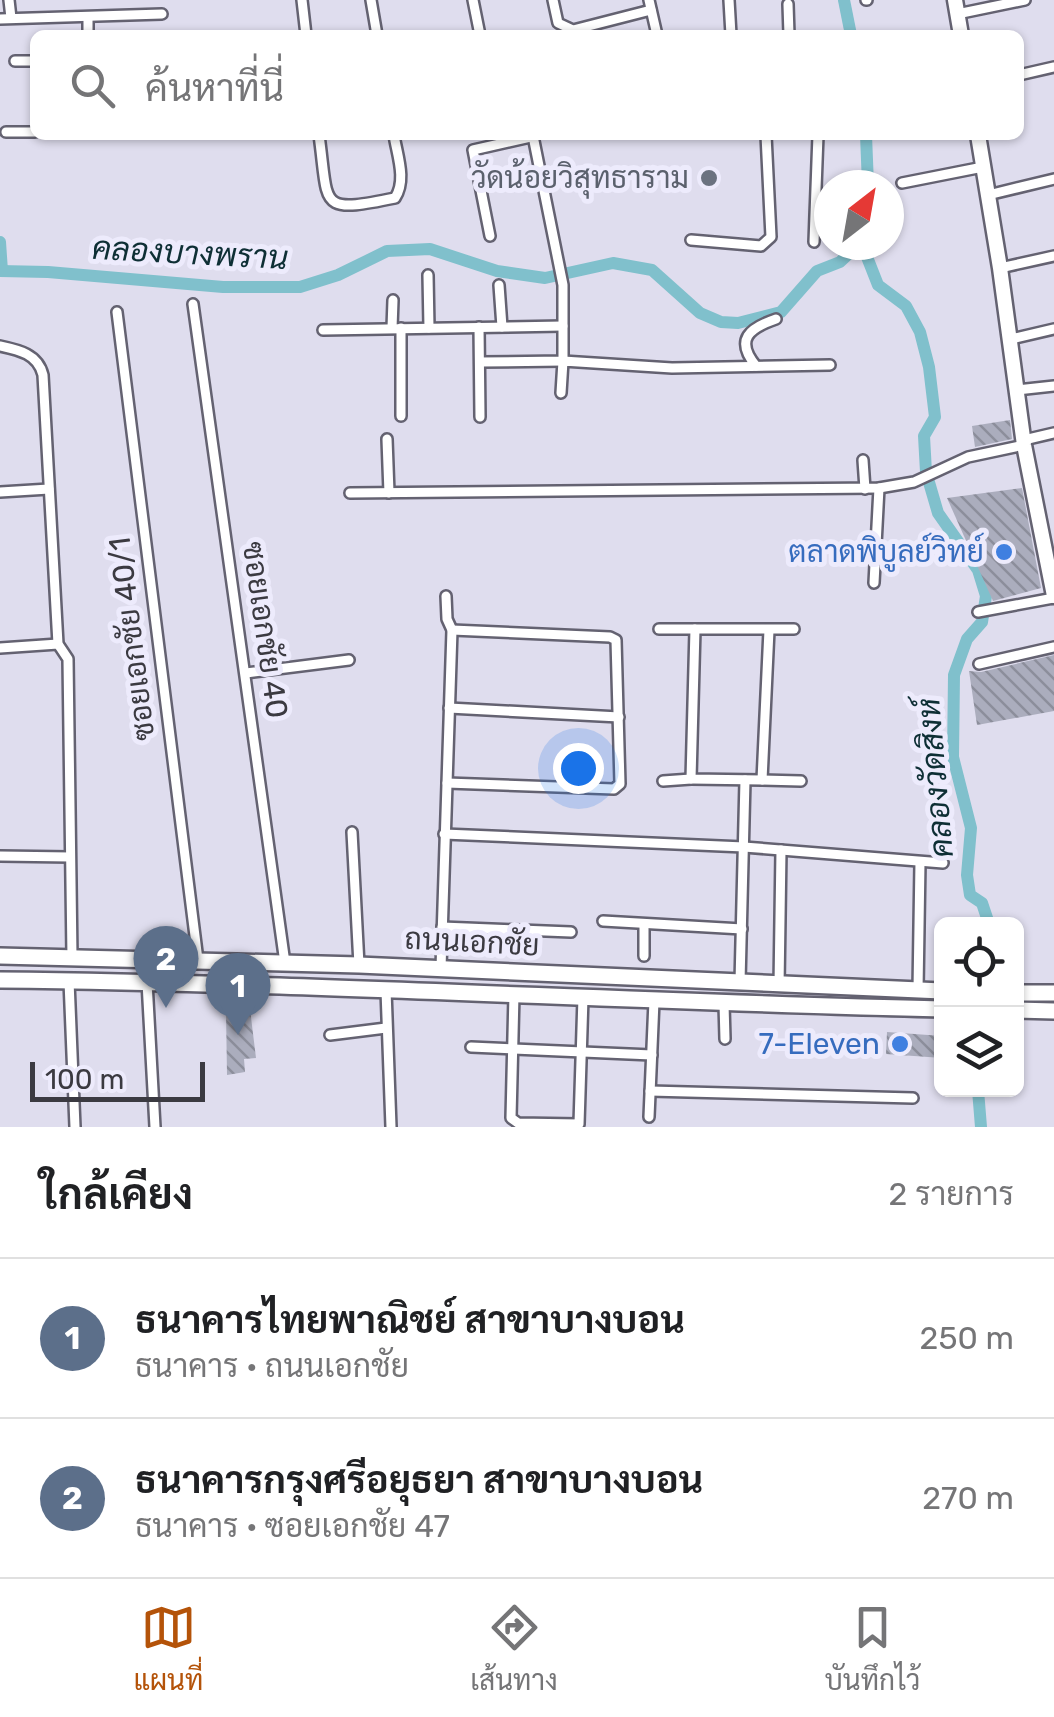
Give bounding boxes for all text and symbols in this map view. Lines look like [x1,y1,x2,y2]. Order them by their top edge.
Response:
search box [30,30,1024,140]
icon: search [65,58,120,113]
text: ค้นหาที่นี่ [145,65,284,111]
place label: วัดน้อยวิสุทธาราม [471,157,689,199]
marker: วัดน้อยวิสุทธาราม [698,167,720,189]
north arrow [814,170,904,260]
water label: คลองบางพราน [91,229,289,277]
place label: ตลาดพิบูลย์วิทย์ [788,532,984,572]
street label: ซอยเอกชัย 40/1 [101,535,162,743]
street label: ซอยเอกชัย 40 [235,539,296,721]
marker: ตลาดพิบูลย์วิทย์ [993,541,1015,563]
water label: คลองวัดสิงห์ [907,693,961,859]
your location [553,743,604,794]
map controls [934,917,1024,1097]
button: locate [934,917,1024,1007]
street label: ถนนเอกชัย [404,919,540,964]
pin: 2 [134,926,198,1008]
pin: 1 [206,952,270,1035]
button: layers [934,1007,1024,1097]
place label: 7-Eleven [759,1026,880,1062]
marker: 7-Eleven [889,1033,911,1055]
scale bar [30,1057,205,1102]
text: 100 m [45,1063,124,1096]
text: ใกล้เคียง [40,1170,193,1220]
text: 2 รายการ [889,1175,1014,1213]
text: ธนาคารไทยพาณิชย์ สาขาบางบอน [135,1297,685,1343]
text: 1 [65,1319,80,1357]
text: 250 m [920,1319,1014,1357]
text: ธนาคาร · ถนนเอกชัย [135,1347,409,1385]
text: ธนาคารกรุงศรีอยุธยา สาขาบางบอน [135,1457,703,1503]
text: 2 [62,1479,83,1517]
text: 270 m [922,1479,1014,1517]
text: ธนาคาร · ซอยเอกชัย 47 [135,1507,450,1545]
tab: แผนที่ [133,1600,203,1697]
tab: เส้นทาง [470,1600,558,1697]
tab: บันทึกไว้ [825,1600,920,1697]

